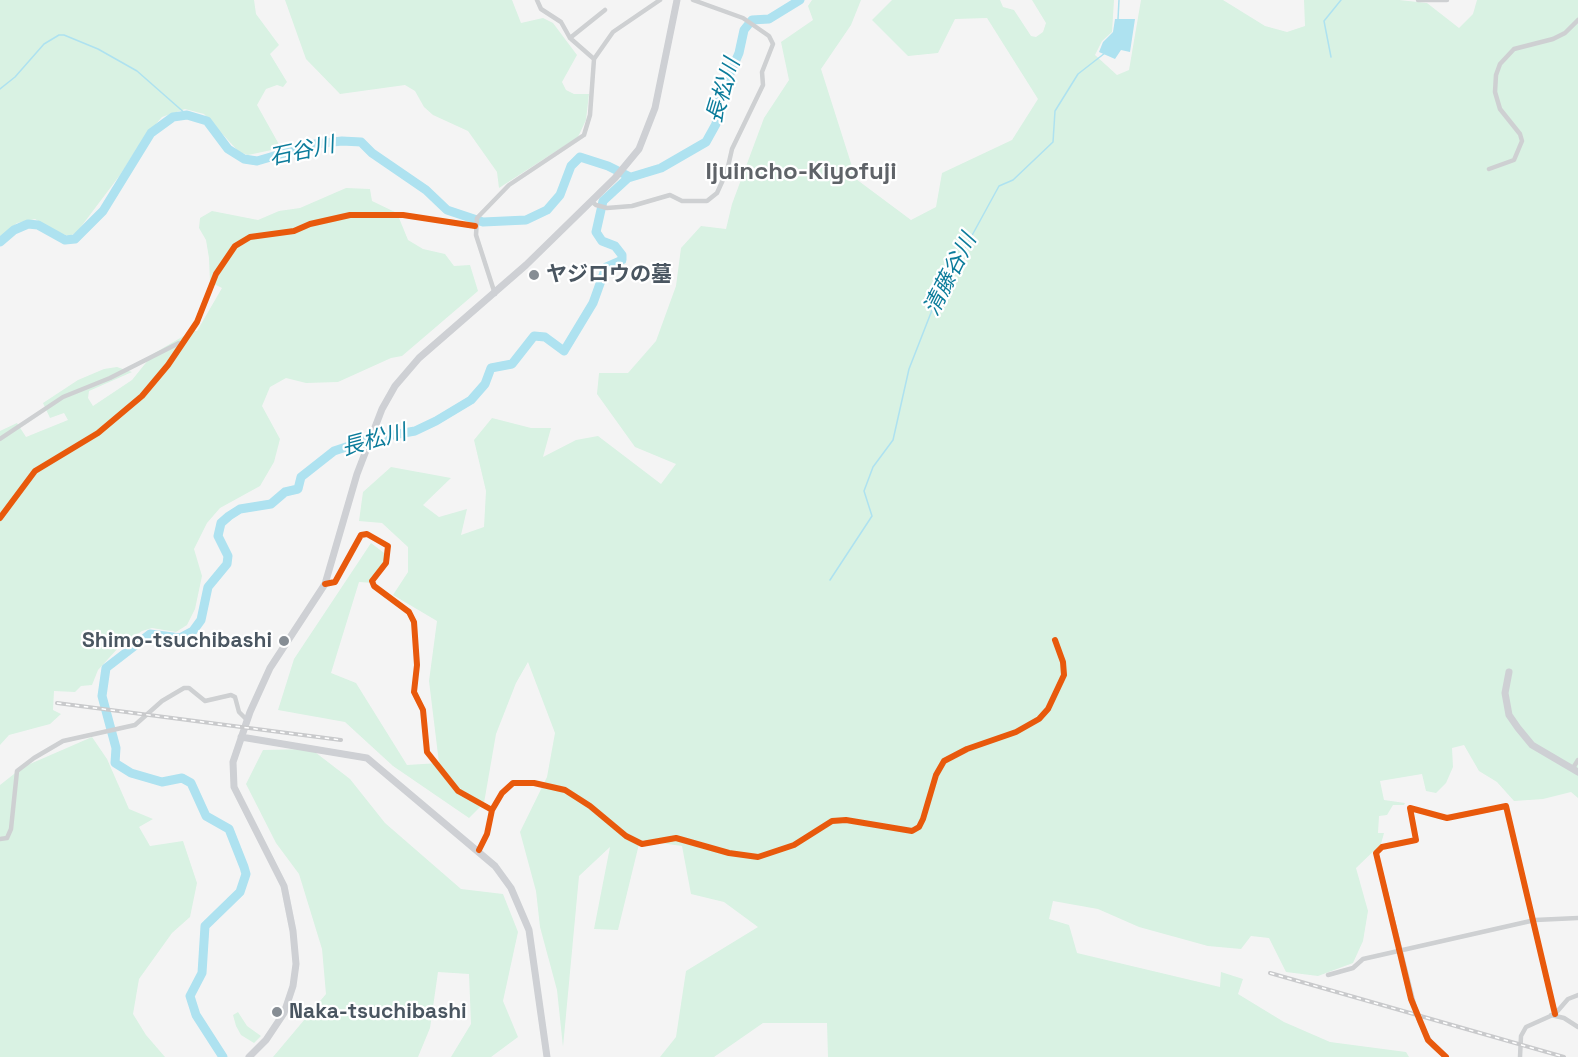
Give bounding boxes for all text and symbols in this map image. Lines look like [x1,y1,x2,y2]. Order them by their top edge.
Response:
water label: 長松川 [702,56,746,126]
water label: 石谷川 [267,132,337,172]
district label: Ijuincho-Kiyofuji [705,158,897,186]
water label: 清藤谷川 [919,230,983,320]
place label: ヤジロウの墓 [546,262,672,288]
marker: ヤジロウの墓 [527,268,541,282]
water label: 長松川 [339,420,409,462]
place label: Shimo-tsuchibashi [82,628,272,654]
marker: Shimo-tsuchibashi [277,634,291,648]
place label: Naka-tsuchibashi [289,999,467,1025]
marker: Naka-tsuchibashi [270,1005,284,1019]

